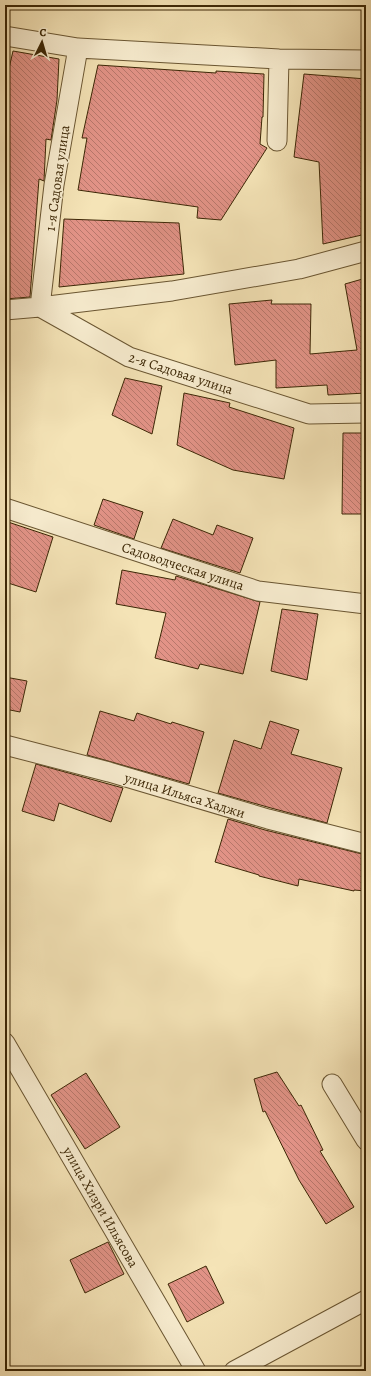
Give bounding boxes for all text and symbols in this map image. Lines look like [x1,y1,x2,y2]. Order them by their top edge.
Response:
north arrow [22,22,62,62]
text: С [39,25,47,40]
street label: 1-я Садовая улица [41,123,74,232]
street label: 2-я Садовая улица [126,348,236,399]
street label: Садоводческая улица [119,538,247,595]
street label: улица Ильяса Хаджи [121,768,247,823]
street label: улица Хизри Ильясова [58,1142,143,1272]

